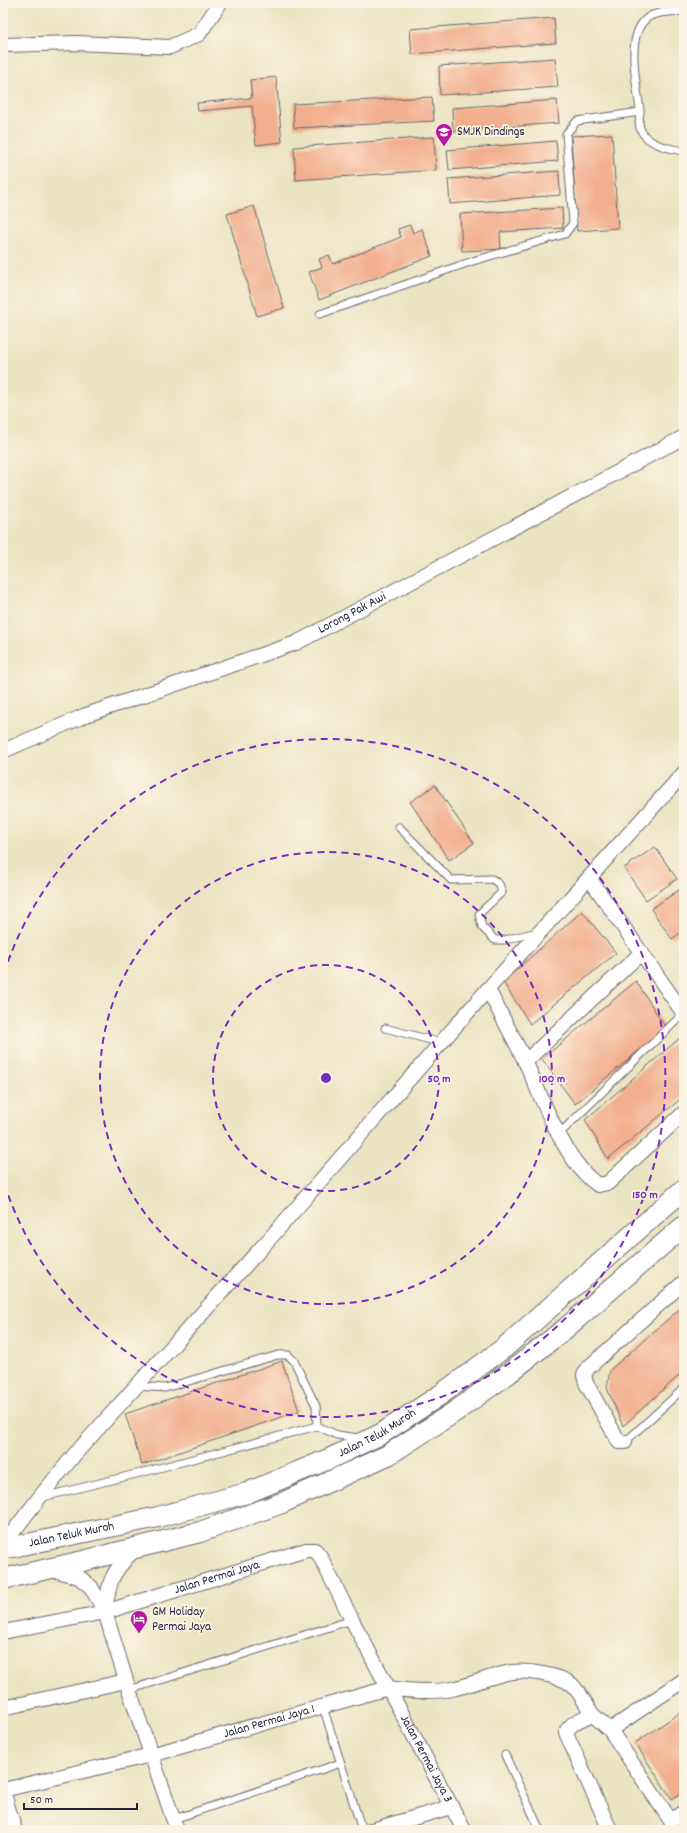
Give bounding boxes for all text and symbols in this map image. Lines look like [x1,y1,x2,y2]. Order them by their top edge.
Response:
school or university icon: SMJK Dindings [434,122,454,147]
place label: SMJK Dindings [457,123,525,142]
street label: Lorong Pak Awi [315,587,390,639]
centre of rings [319,1071,333,1085]
text: 50 m [427,1071,451,1088]
text: 100 m [539,1071,565,1088]
text: 150 m [632,1187,658,1204]
street label: Jalan Teluk Muroh [335,1404,420,1463]
street label: Jalan Teluk Muroh [27,1517,116,1553]
street label: Jalan Permai Jaya [172,1555,263,1600]
place label: GM Holiday Permai Jaya [152,1603,212,1637]
hotel icon: GM Holiday Permai Jaya [129,1609,149,1634]
street label: Jalan Permai Jaya 1 [221,1700,317,1743]
street label: Jalan Permai Jaya 3 [395,1712,457,1806]
scale bar [24,1785,137,1811]
text: 50 m [30,1792,53,1809]

